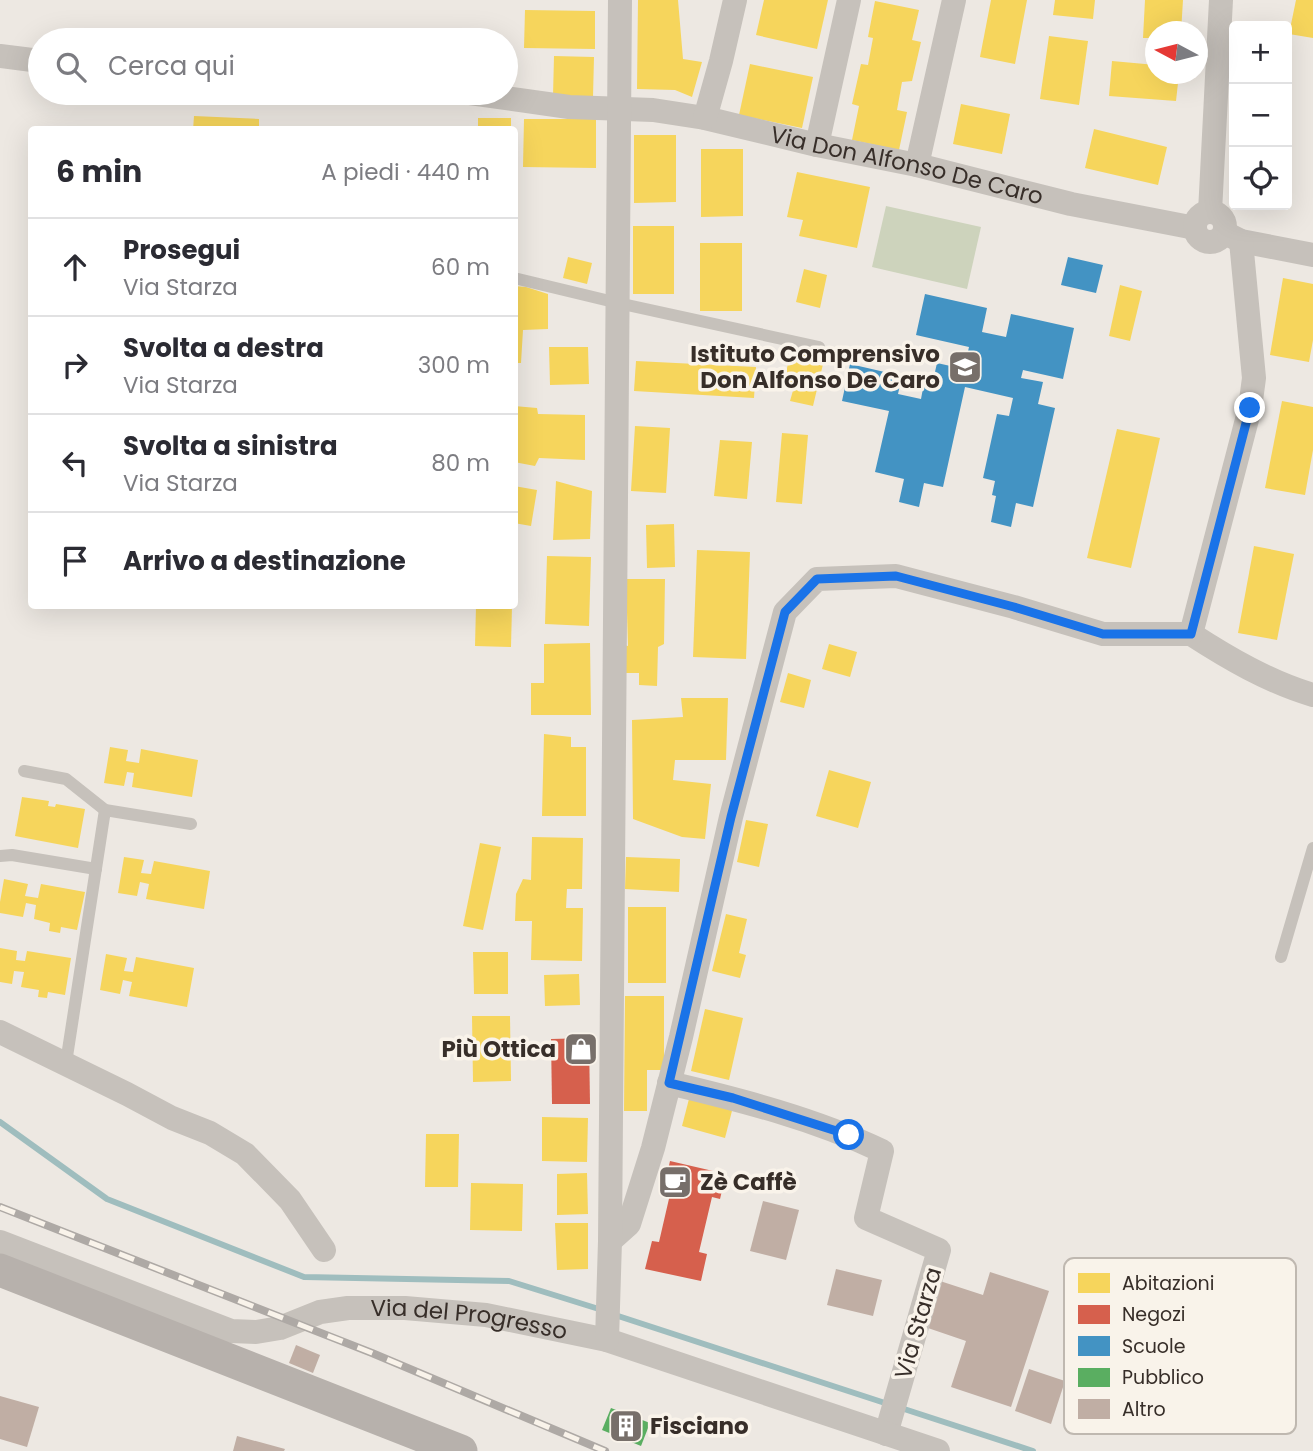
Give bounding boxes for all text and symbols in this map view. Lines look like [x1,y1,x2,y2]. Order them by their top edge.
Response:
north arrow [1145,21,1208,84]
map controls [1229,21,1292,210]
button: + [1229,21,1292,84]
search box [28,28,518,105]
icon: search [52,48,90,86]
text: Cerca qui [108,48,235,84]
button: − [1229,84,1292,147]
street label: Via Don Alfonso De Caro [767,118,1047,212]
button: locate [1229,147,1292,210]
text: 6 min [56,150,142,193]
text: A piedi · 440 m [321,156,490,188]
text: Prosegui [123,232,240,268]
icon: ahead [56,248,94,286]
text: 60 m [431,251,490,283]
text: Via Starza [123,271,238,303]
text: Svolta a destra [123,330,324,366]
place label: Istituto Comprensivo Don Alfonso De Caro [690,338,940,396]
icon: right [56,346,94,384]
school or university icon: Istituto Comprensivo Don Alfonso De Caro [946,348,984,386]
text: 300 m [418,349,490,381]
text: Via Starza [123,369,238,401]
route end [1234,392,1265,423]
text: Svolta a sinistra [123,428,338,464]
icon: left [56,444,94,482]
text: 80 m [431,447,490,479]
text: Via Starza [123,467,238,499]
icon: arrive [56,542,94,580]
text: Arrivo a destinazione [123,543,406,579]
shop icon: Più Ottica [562,1030,600,1068]
place label: Più Ottica [441,1033,556,1065]
route start [833,1119,864,1150]
cafe icon: Zè Caffè [656,1163,694,1201]
place label: Zè Caffè [700,1166,797,1198]
legend [1064,1258,1296,1434]
street label: Via Starza [887,1263,949,1383]
text: Abitazioni [1122,1270,1214,1297]
street label: Via del Progresso [371,1292,570,1347]
text: Negozi [1122,1301,1185,1328]
text: Scuole [1122,1333,1185,1360]
text: Pubblico [1122,1364,1204,1391]
text: Altro [1122,1396,1166,1423]
building icon: Fisciano [607,1407,645,1445]
place label: Fisciano [650,1410,749,1442]

